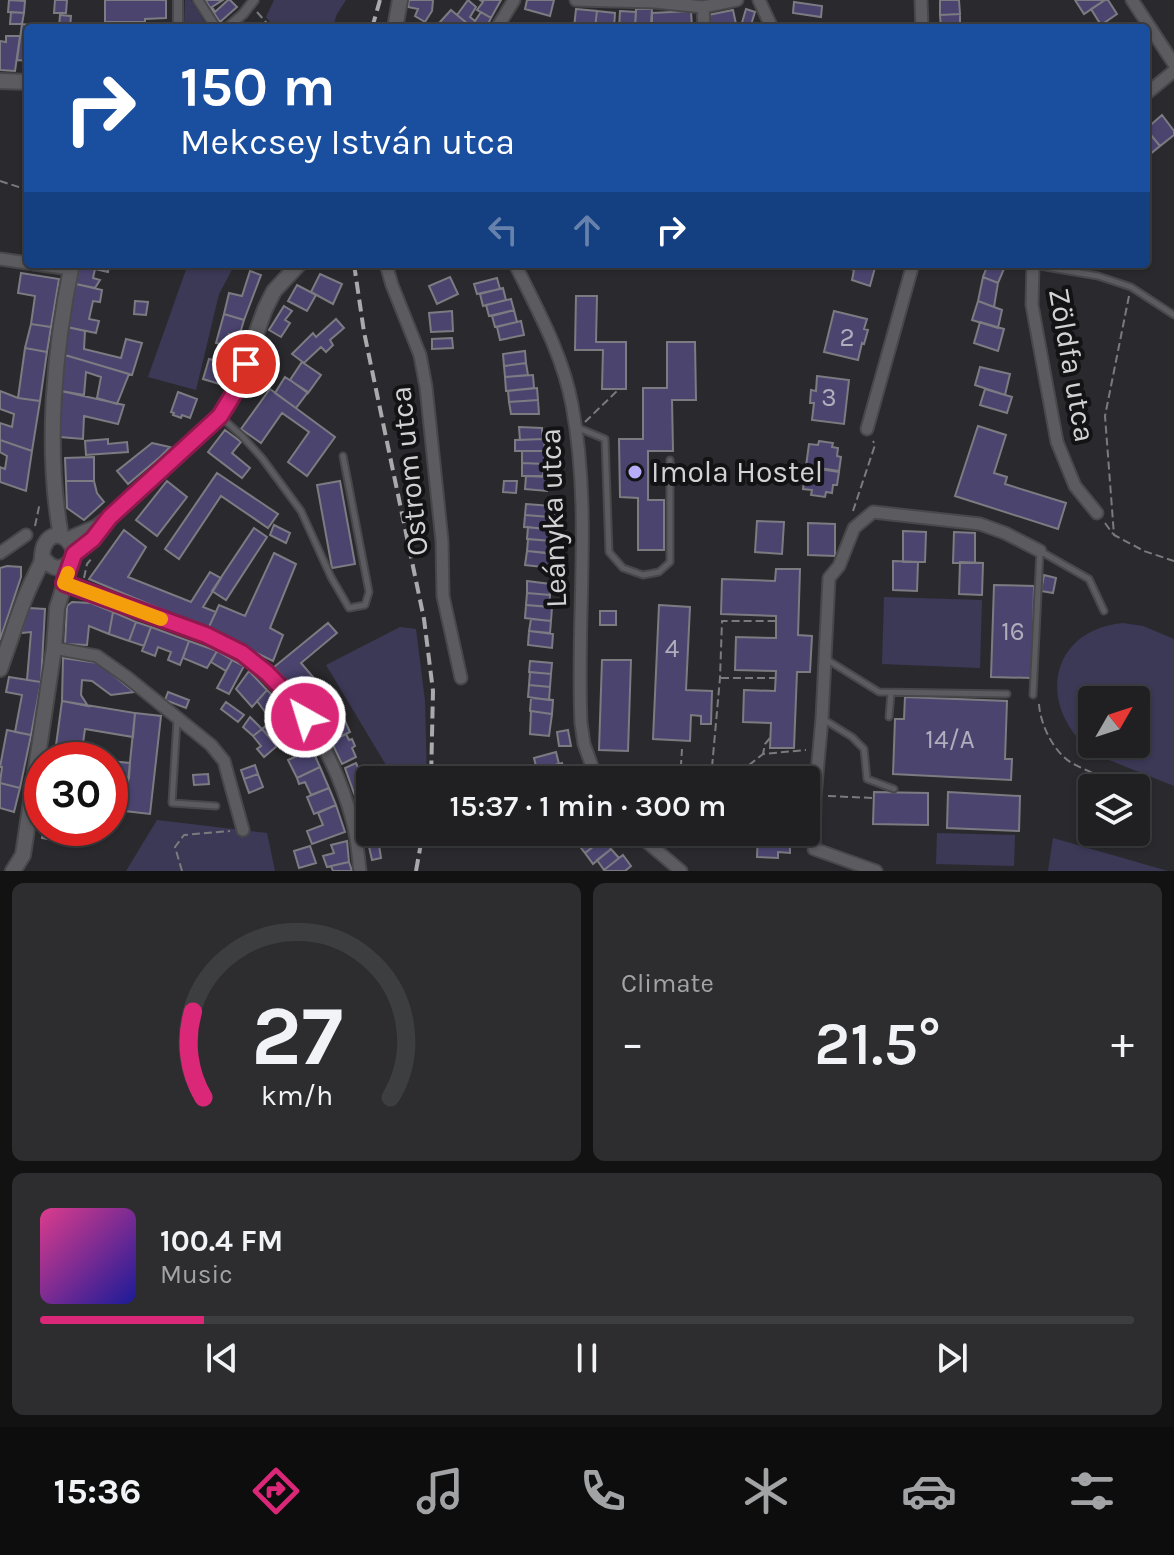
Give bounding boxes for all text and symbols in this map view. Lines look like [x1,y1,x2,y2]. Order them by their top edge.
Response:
text: 150 m [180,54,335,119]
icon: right [48,56,152,160]
text: Mekcsey István utca [180,121,515,163]
icon: left [481,208,525,252]
icon: ahead [565,208,609,252]
icon: right [649,208,693,252]
street label: Zöldfa utca [1041,285,1103,445]
house number: 2 [839,322,855,353]
pin [212,330,280,398]
icon: arrive [224,342,268,386]
house number: 3 [821,382,837,413]
street label: Ostrom utca [382,384,436,558]
street label: Leányka utca [532,427,574,609]
place label: Imola Hostel [651,454,823,490]
marker: Imola Hostel [626,463,644,481]
house number: 16 [1001,616,1025,647]
house number: 4 [665,633,679,664]
position arrow [263,675,347,759]
north arrow [1078,686,1150,758]
map controls [1078,686,1150,846]
house number: 14/A [925,724,975,755]
speed limit sign: 30 [24,742,128,846]
button: layers [1078,774,1150,846]
text: 15:37 · 1 min · 300 m [450,788,726,824]
text: Climate [621,968,714,999]
text: 27 [251,988,342,1085]
text: 21.5° [814,1009,941,1079]
text: − [621,1018,644,1069]
text: + [1111,1018,1134,1069]
text: km/h [260,1079,333,1112]
text: 100.4 FM [160,1223,283,1259]
text: Music [160,1259,233,1290]
icon: previous [200,1336,244,1380]
icon: pause [565,1336,609,1380]
icon: next [930,1336,974,1380]
icon: directions [248,1463,304,1519]
icon: music [412,1463,468,1519]
icon: phone [575,1463,631,1519]
icon: climate [738,1463,794,1519]
icon: car [901,1463,957,1519]
icon: filters [1064,1463,1120,1519]
text: 15:36 [54,1470,141,1512]

